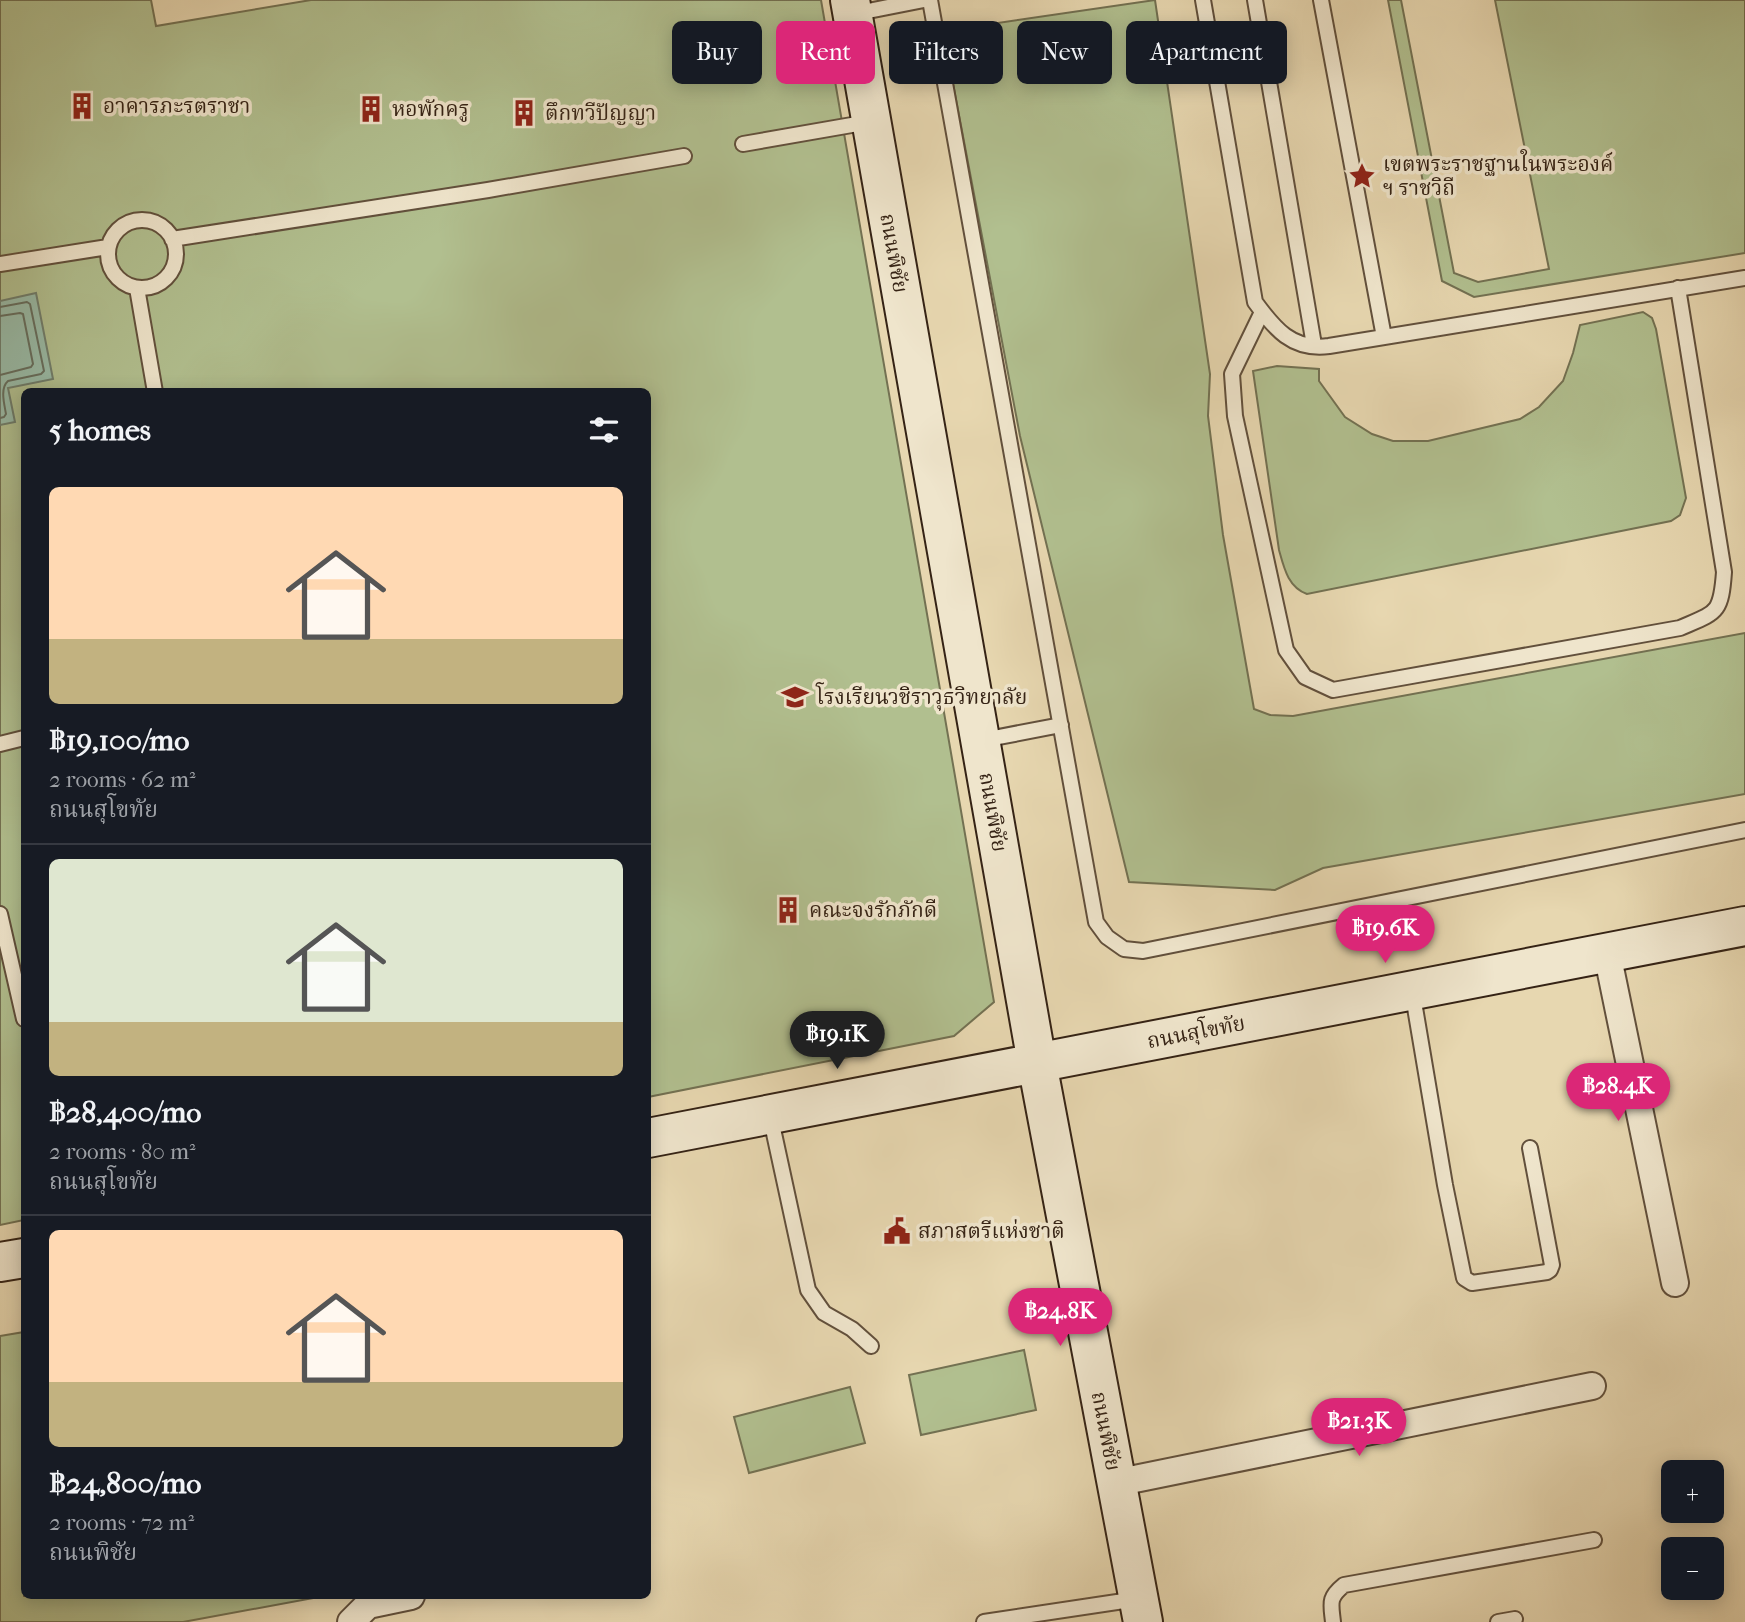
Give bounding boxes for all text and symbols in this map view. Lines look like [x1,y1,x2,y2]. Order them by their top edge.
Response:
chip: Buy [672,21,762,84]
chip: Rent [776,21,875,84]
chip: Filters [889,21,1003,84]
chip: New [1017,21,1112,84]
chip: Apartment [1126,21,1287,84]
building icon: อาคารภะรตราชา [67,91,97,121]
place label: อาคารภะรตราชา [103,94,250,118]
building icon: หอพักครู [356,94,386,124]
place label: หอพักครู [392,97,469,122]
building icon: ตึกทวีปัญญา [509,98,539,128]
place label: ตึกทวีปัญญา [545,101,656,125]
place label: เขตพระราชฐานในพระองค์ ฯ ราชวิถี [1383,149,1613,200]
place icon: เขตพระราชฐานในพระองค์ ฯ ราชวิถี [1347,161,1377,191]
street label: ถนนพิชัย [875,211,913,295]
icon: filters [585,411,623,449]
text: 5 homes [49,413,151,448]
icon: home [273,532,399,658]
school or university icon: โรงเรียนวชิราวุธวิทยาลัย [780,682,810,712]
place label: โรงเรียนวชิราวุธวิทยาลัย [815,682,1027,711]
text: ฿19,100/mo [49,723,189,758]
text: 2 rooms · 62 m² [49,766,196,793]
street label: ถนนพิชัย [974,770,1012,854]
text: ถนนสุโขทัย [49,796,158,823]
building icon: คณะจงรักภักดี [773,895,803,925]
place label: คณะจงรักภักดี [809,898,937,922]
icon: home [273,904,399,1030]
pin: ฿19.6K [1328,906,1442,965]
text: ฿19.6K [1352,914,1418,941]
street label: ถนนสุโขทัย [1144,1008,1247,1055]
pin: ฿19.1K [780,1012,894,1071]
text: ฿19.1K [806,1020,868,1047]
pin: ฿28.4K [1561,1064,1675,1123]
text: ฿28.4K [1582,1072,1654,1099]
text: ฿28,400/mo [49,1095,201,1130]
text: 2 rooms · 80 m² [49,1138,196,1165]
text: ถนนสุโขทัย [49,1168,158,1195]
public building icon: สภาสตรีแห่งชาติ [882,1216,912,1246]
place label: สภาสตรีแห่งชาติ [918,1219,1065,1243]
icon: home [273,1275,399,1401]
pin: ฿24.8K [1003,1288,1117,1348]
text: ฿24.8K [1024,1297,1096,1324]
street label: ถนนพิชัย [1087,1389,1125,1473]
pin: ฿21.3K [1302,1398,1416,1458]
text: ฿21.3K [1327,1407,1391,1434]
map controls [1661,1460,1724,1600]
button: + [1661,1460,1724,1523]
text: ฿24,800/mo [49,1466,201,1501]
text: 2 rooms · 72 m² [49,1509,194,1536]
button: − [1661,1537,1724,1600]
text: ถนนพิชัย [49,1539,137,1566]

